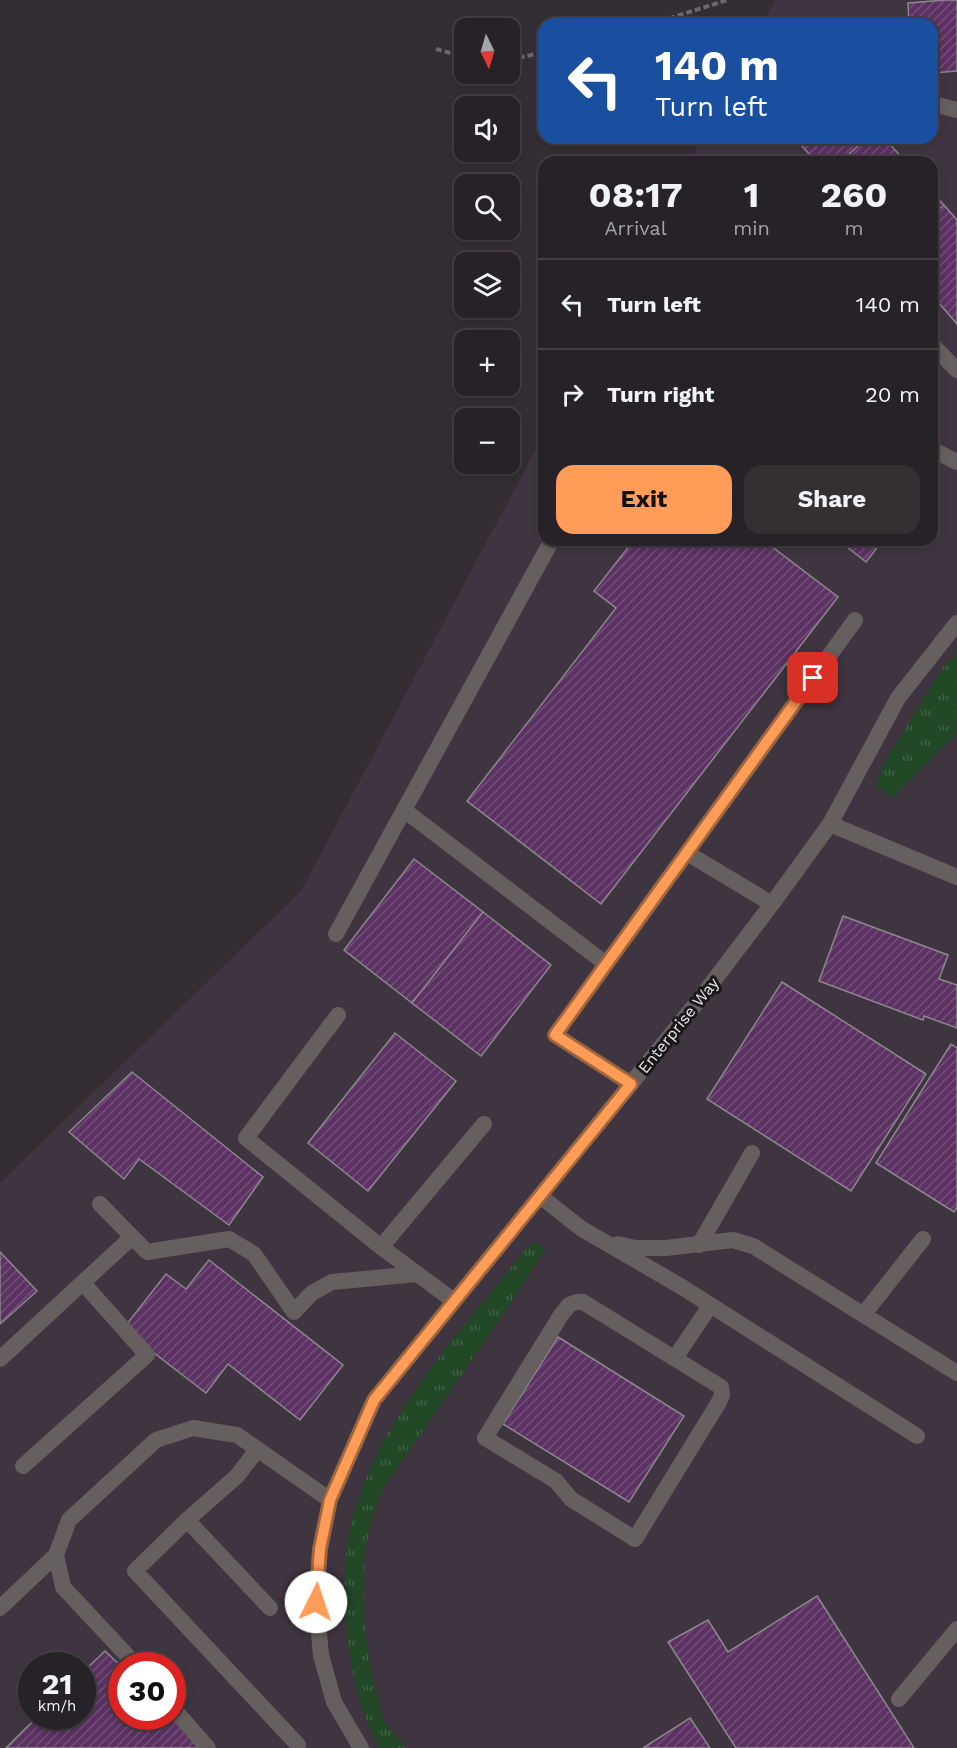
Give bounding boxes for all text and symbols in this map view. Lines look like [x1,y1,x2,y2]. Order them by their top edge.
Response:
north arrow [454,18,520,84]
map controls [454,18,520,474]
text: 140 m [655,41,779,90]
icon: left [556,42,634,120]
text: Turn left [655,91,767,123]
button: sound [454,96,520,162]
button: search [454,174,520,240]
text: 08:17 [589,174,683,216]
text: 1 [744,174,759,216]
text: 260 [821,174,887,216]
text: Arrival [604,216,667,240]
text: min [733,216,770,240]
text: m [844,216,863,240]
button: layers [454,252,520,318]
icon: left [556,288,589,321]
text: Turn left [607,292,701,317]
text: 140 m [856,292,920,317]
button: + [454,330,520,396]
icon: right [556,378,589,411]
text: Turn right [607,382,714,407]
text: 20 m [865,382,920,407]
button: − [454,408,520,474]
button: Exit [556,465,732,534]
button: Share [744,465,920,534]
pin [787,652,838,703]
icon: arrive [796,661,829,694]
street label: Enterprise Way [634,973,723,1077]
position arrow [284,1570,348,1634]
speed limit sign: 30 [108,1652,186,1730]
text: 21 [42,1666,72,1701]
text: km/h [38,1697,76,1715]

